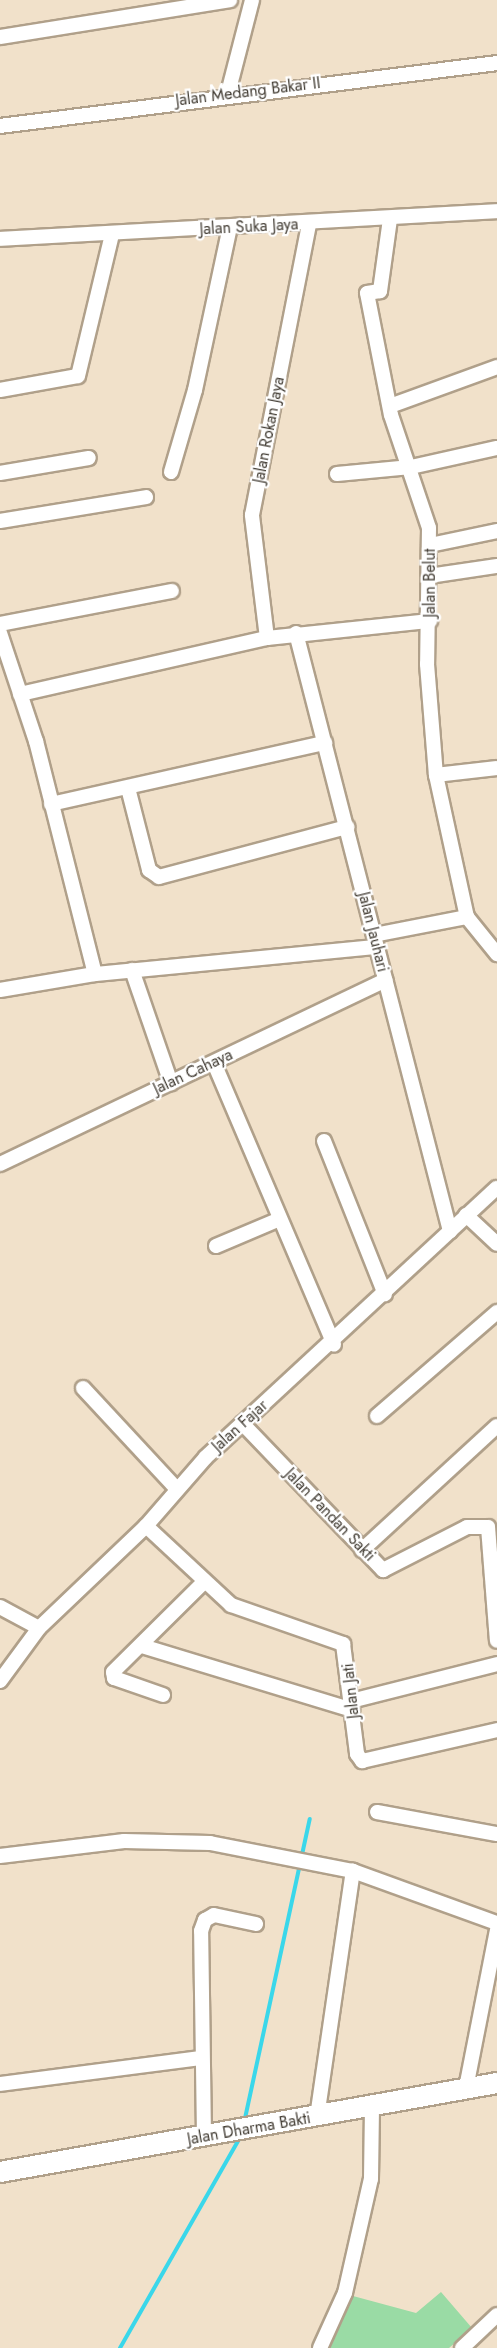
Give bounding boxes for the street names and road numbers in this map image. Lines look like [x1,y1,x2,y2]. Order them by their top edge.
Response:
street label: Jalan Medang Bakar II [174,74,322,110]
street label: Jalan Suka Jaya [199,215,299,239]
street label: Jalan Rokan Jaya [249,375,289,485]
street label: Jalan Belut [420,548,440,618]
street label: Jalan Jauhari [354,890,392,974]
street label: Jalan Cahaya [150,1045,236,1099]
street label: Jalan Fajar [208,1396,272,1456]
street label: Jalan Pandan Sakti [281,1464,379,1566]
street label: Jalan Jati [339,1662,363,1720]
street label: Jalan Dharma Bakti [186,2109,312,2149]

